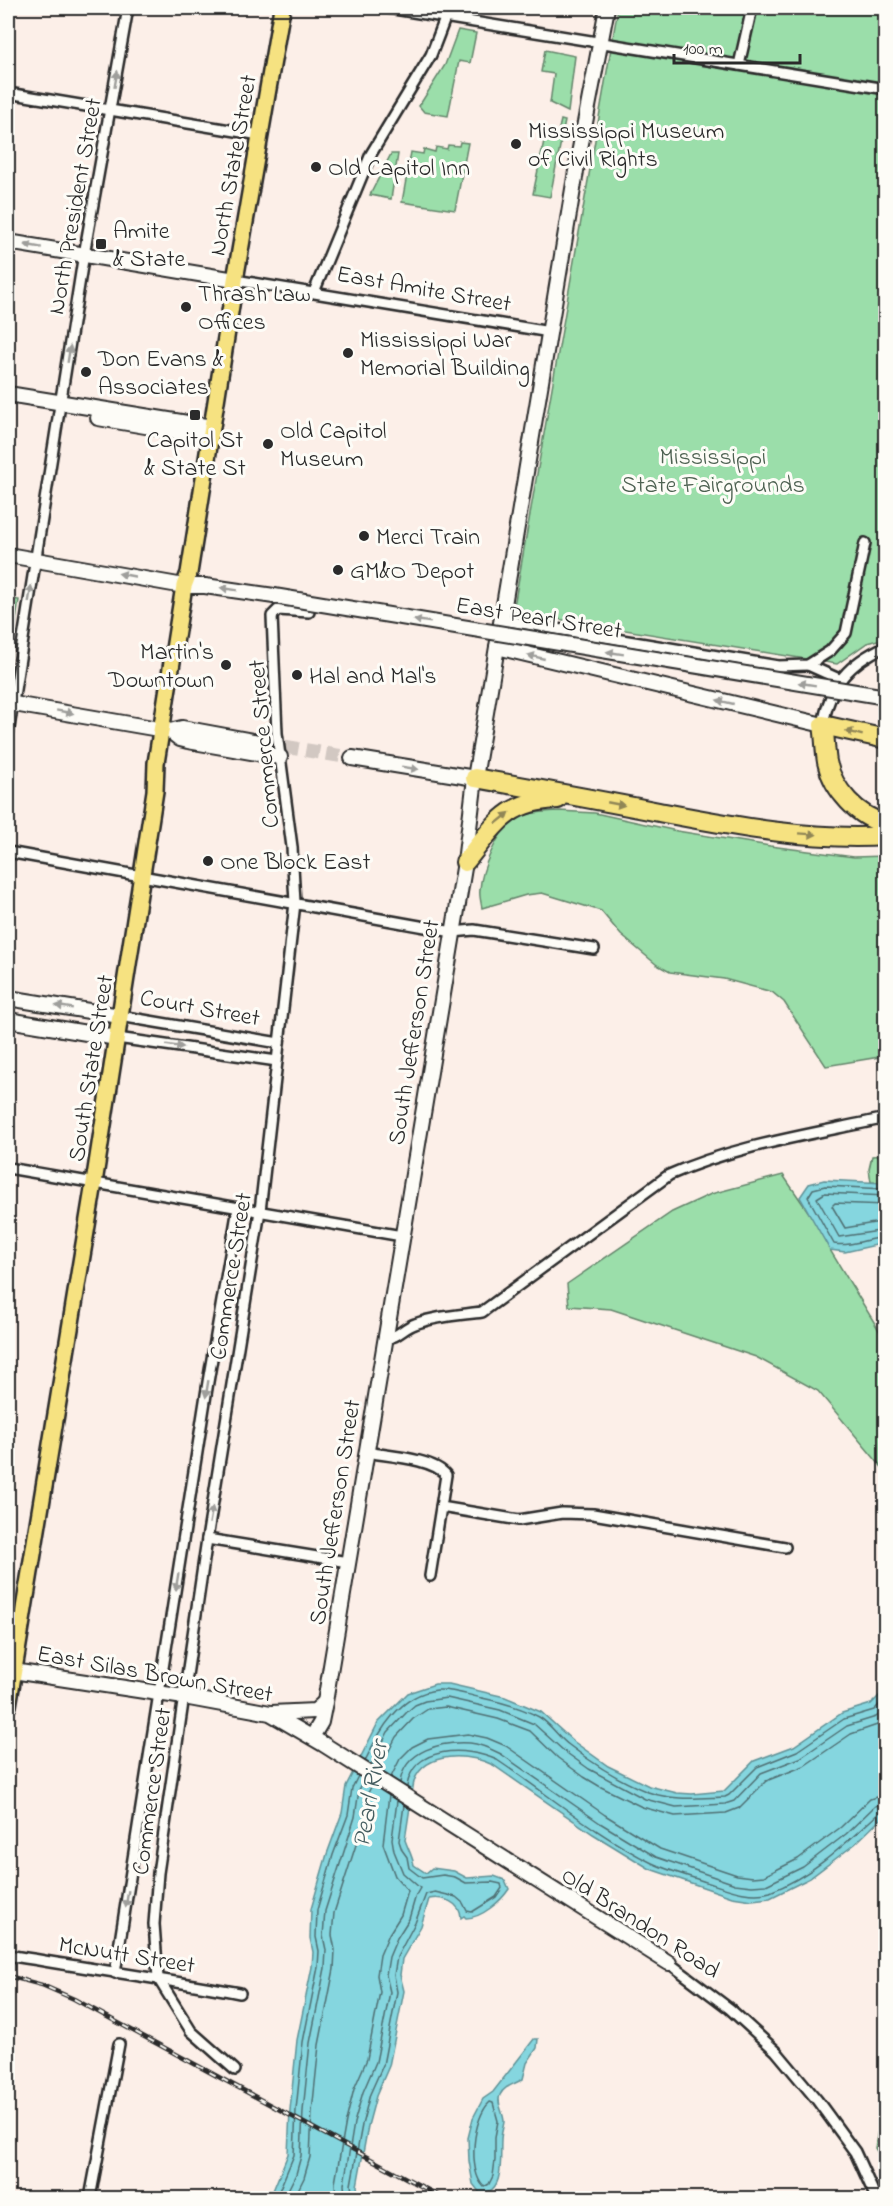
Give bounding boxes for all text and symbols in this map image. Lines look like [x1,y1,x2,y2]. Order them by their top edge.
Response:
scale bar [674,27,800,65]
text: 100 m [683,37,723,63]
one-way arrow [112,69,121,88]
street label: North State Street [201,72,268,259]
street label: North President Street [40,95,113,318]
place label: Mississippi Museum of Civil Rights [528,115,724,178]
marker: Mississippi Museum of Civil Rights [509,137,523,151]
place label: Old Capitol Inn [328,152,470,187]
marker: Old Capitol Inn [309,160,323,174]
place label: Amite & State [113,215,185,278]
marker: Amite & State [94,237,108,251]
one-way arrow [23,241,42,250]
street label: East Amite Street [333,258,514,323]
place label: Thrash Law Offices [198,278,311,341]
marker: Thrash Law Offices [179,300,193,314]
place label: Mississippi War Memorial Building [360,324,530,387]
place label: Don Evans & Associates [97,343,224,406]
one-way arrow [65,344,74,363]
marker: Mississippi War Memorial Building [341,346,355,360]
marker: Don Evans & Associates [79,365,93,379]
marker: Capitol St & State St [188,408,202,422]
place label: Old Capitol Museum [280,415,387,478]
place label: Capitol St & State St [144,424,246,487]
marker: Old Capitol Museum [261,437,275,451]
park label: Mississippi State Fairgrounds [621,441,805,504]
place label: Merci Train [376,521,480,556]
marker: Merci Train [357,529,371,543]
place label: GM&O Depot [350,555,474,590]
marker: GM&O Depot [331,563,345,577]
one-way arrow [117,570,136,579]
one-way arrow [26,584,35,603]
one-way arrow [219,585,238,594]
street label: East Pearl Street [453,589,624,650]
one-way arrow [413,616,432,625]
place label: Martin's Downtown [107,636,214,699]
one-way arrow [605,648,624,657]
one-way arrow [527,651,545,661]
marker: Martin's Downtown [219,658,233,672]
street label: Commerce Street [241,658,290,829]
place label: Hal and Mal's [309,660,437,695]
marker: Hal and Mal's [290,668,304,682]
one-way arrow [797,680,816,689]
one-way arrow [716,696,735,706]
one-way arrow [56,707,75,716]
one-way arrow [845,728,863,737]
one-way arrow [400,763,419,772]
one-way arrow [606,800,625,809]
one-way arrow [495,812,510,825]
one-way arrow [799,829,818,839]
place label: One Block East [220,846,371,881]
marker: One Block East [201,854,215,868]
street label: South Jefferson Street [380,917,451,1148]
street label: South State Street [60,972,125,1164]
street label: Court Street [137,982,262,1037]
one-way arrow [54,1003,73,1012]
one-way arrow [165,1042,184,1051]
street label: Commerce Street [202,1190,263,1363]
one-way arrow [202,1380,211,1399]
street label: South Jefferson Street [301,1397,372,1628]
one-way arrow [207,1505,216,1524]
one-way arrow [172,1573,181,1592]
street label: East Silas Brown Street [34,1637,275,1713]
street label: Commerce Street [124,1705,183,1877]
water label: Pearl River [344,1735,401,1851]
street label: Old Brandon Road [553,1859,727,1989]
one-way arrow [122,1890,131,1909]
street label: McNutt Street [56,1928,197,1985]

